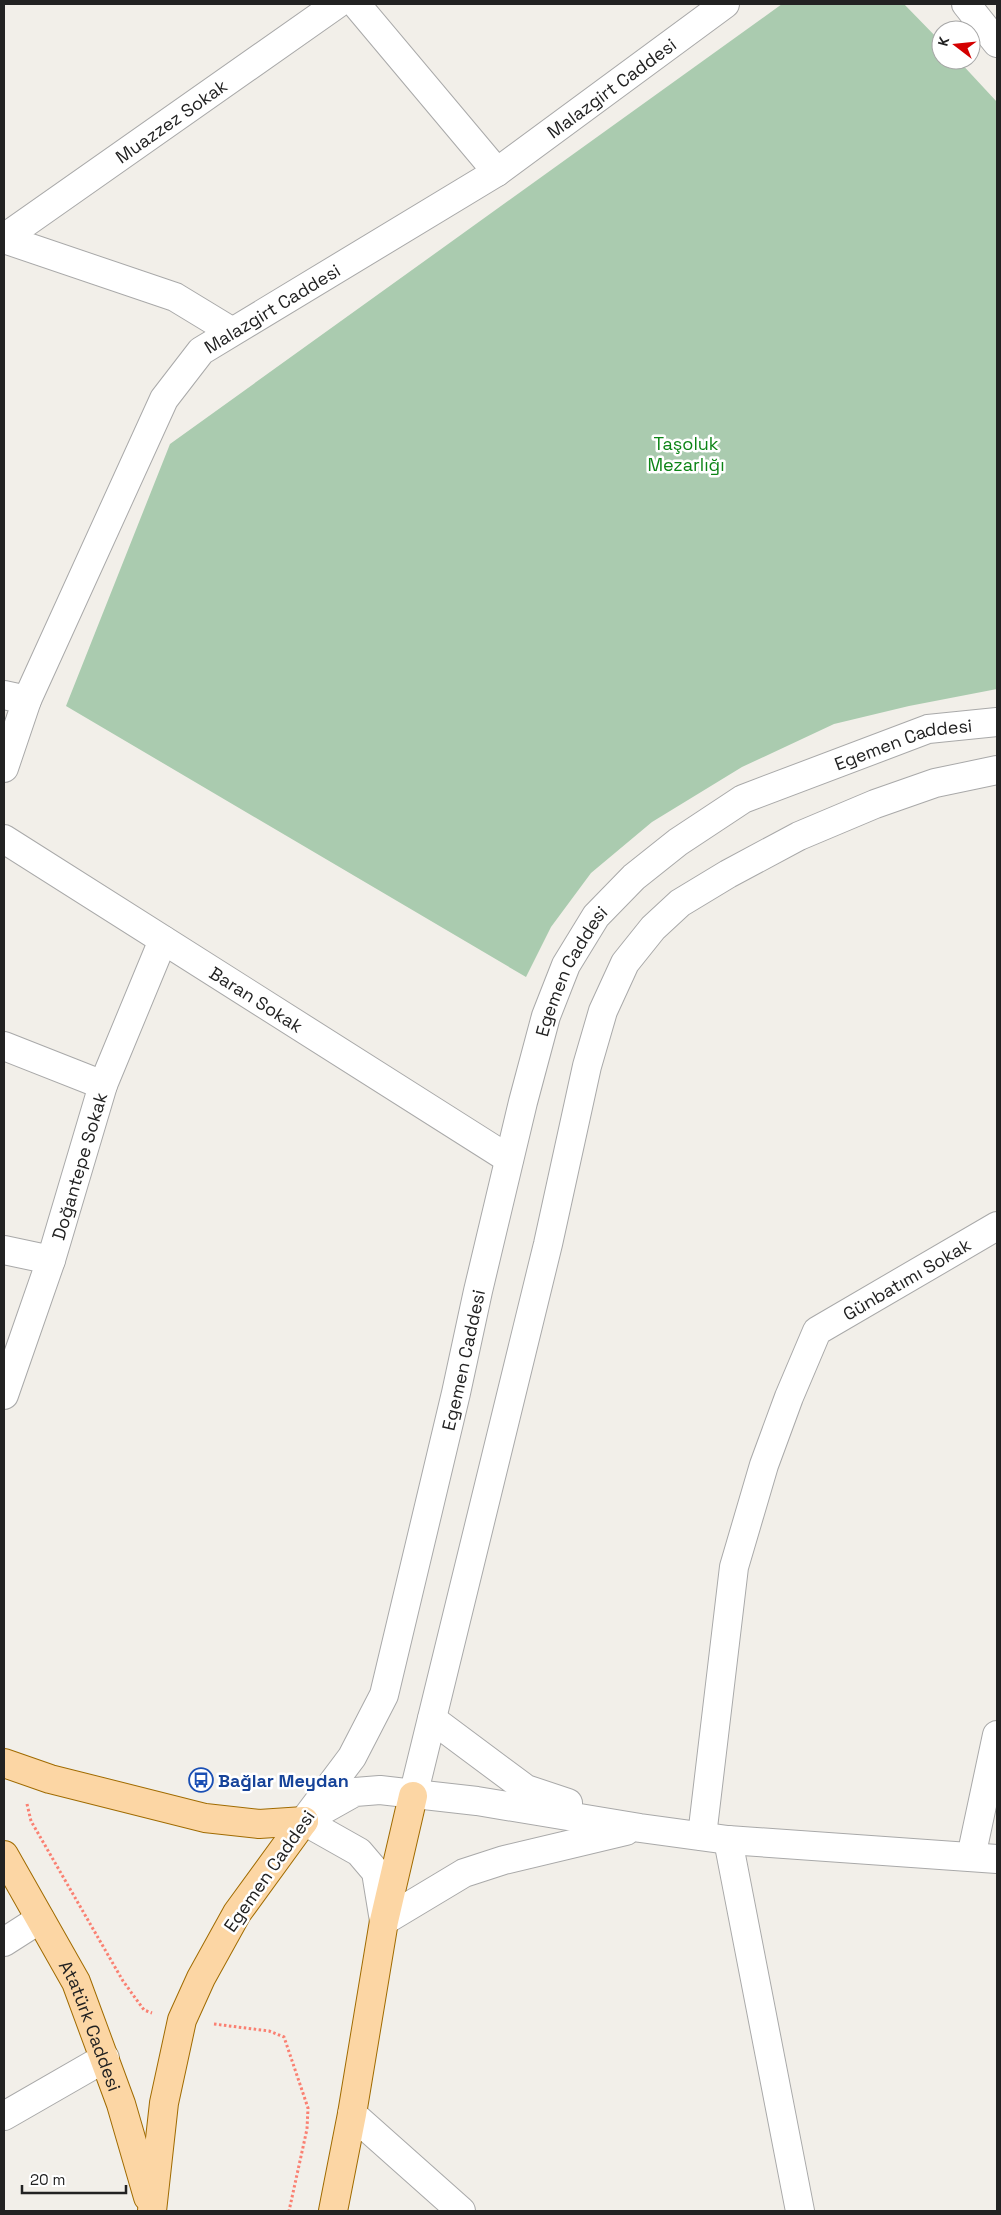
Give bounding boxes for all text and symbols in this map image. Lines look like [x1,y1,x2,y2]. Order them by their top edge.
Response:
north arrow [931,20,981,70]
street label: Malazgirt Caddesi [542,33,680,143]
text: K [934,34,953,48]
street label: Muazzez Sokak [111,73,232,168]
street label: Malazgirt Caddesi [200,258,344,358]
park label: Taşoluk Mezarlığı [647,432,725,476]
street label: Egemen Caddesi [831,713,973,775]
street label: Egemen Caddesi [530,900,612,1039]
street label: Baran Sokak [205,961,308,1037]
street label: Doğantepe Sokak [46,1089,112,1243]
street label: Günbatımı Sokak [838,1232,975,1325]
street label: Egemen Caddesi [436,1287,490,1433]
bus stop icon: Bağlar Meydan [188,1767,214,1793]
place label: Bağlar Meydan [218,1769,349,1792]
street label: Egemen Caddesi [218,1806,320,1936]
street label: Atatürk Caddesi [54,1956,127,2094]
scale bar [22,2162,126,2194]
text: 20 m [30,2170,65,2189]

